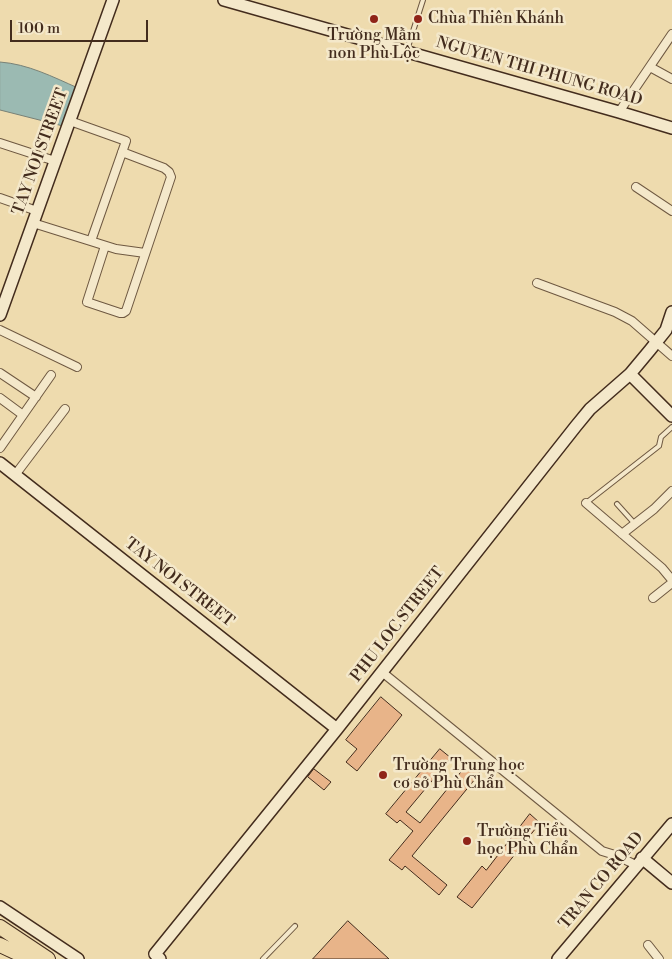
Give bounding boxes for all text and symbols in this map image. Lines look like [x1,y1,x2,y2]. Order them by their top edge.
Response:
place label: Chùa Thiên Khánh [428,9,564,29]
scale bar [12,10,150,42]
marker: Trường Mầm non Phù Lộc [368,13,380,25]
marker: Chùa Thiên Khánh [412,13,424,25]
text: 100 m [18,19,60,38]
place label: Trường Mầm non Phù Lộc [327,26,421,64]
street label: NGUYEN THI PHUNG ROAD [434,33,644,111]
street label: TAY NOI STREET [9,86,73,218]
street label: TAY NOI STREET [121,534,237,632]
street label: PHU LOC STREET [347,564,449,686]
place label: Trường Trung học cơ sở Phù Chẩn [393,756,525,794]
marker: Trường Trung học cơ sở Phù Chẩn [377,769,389,781]
place label: Trường Tiểu học Phù Chẩn [477,822,578,860]
street label: TRAN CO ROAD [556,828,648,934]
marker: Trường Tiểu học Phù Chẩn [461,835,473,847]

